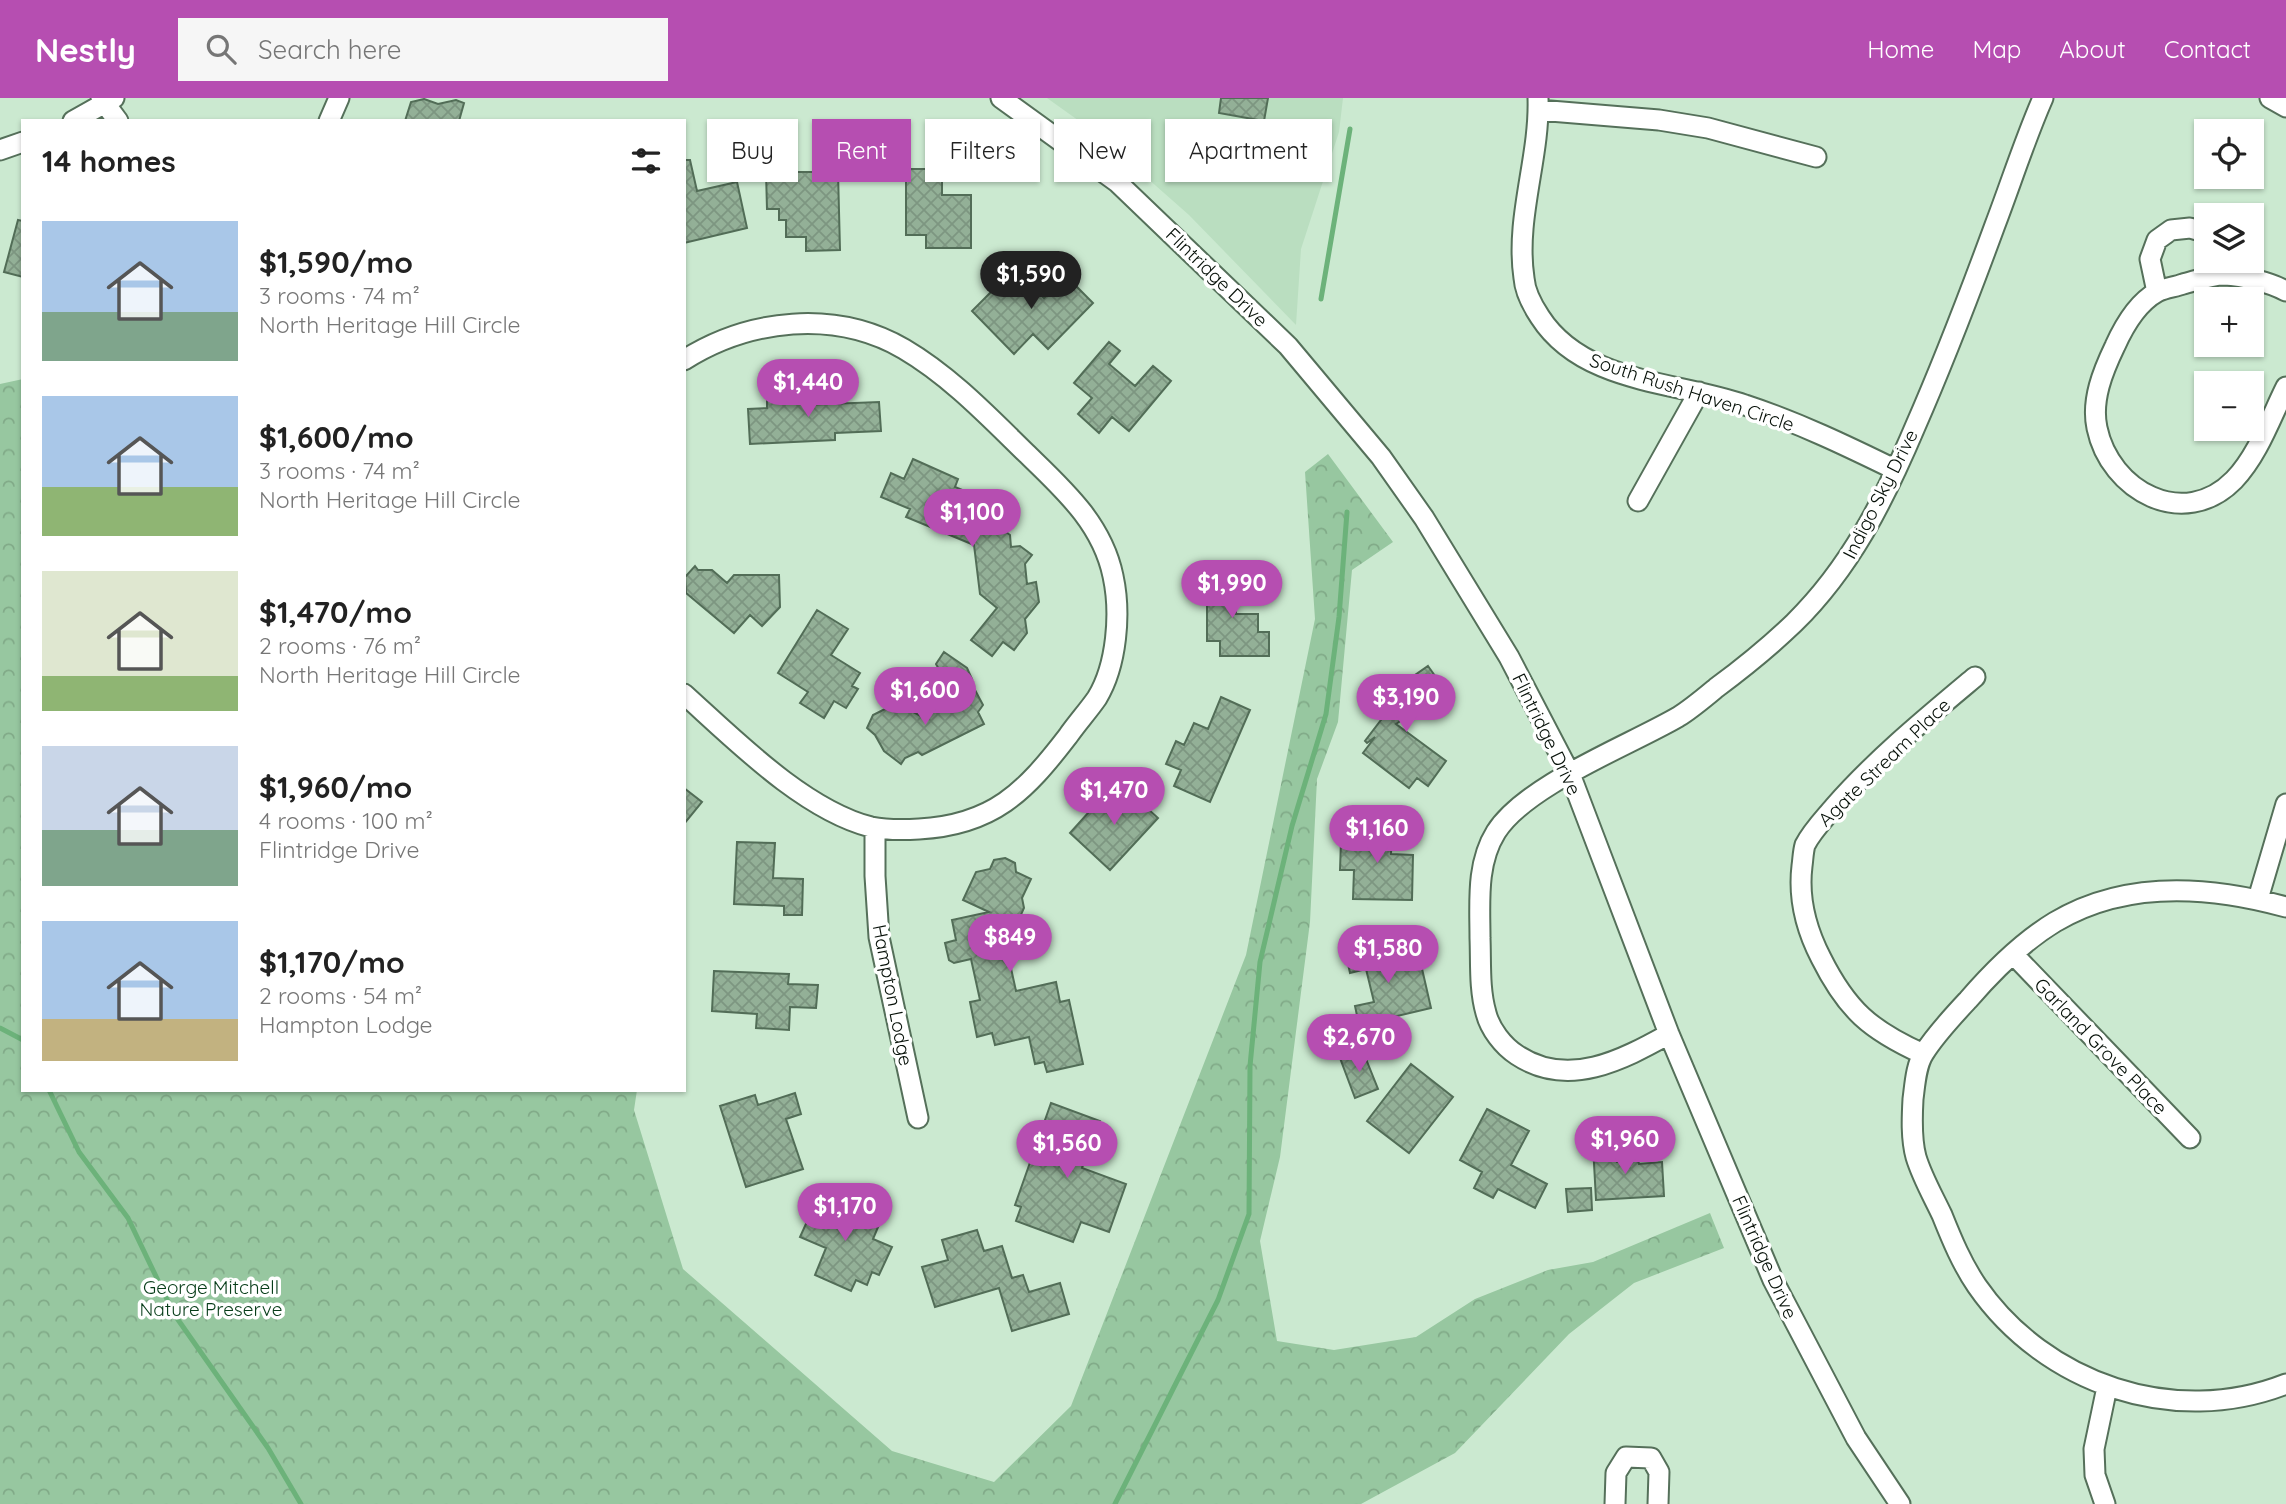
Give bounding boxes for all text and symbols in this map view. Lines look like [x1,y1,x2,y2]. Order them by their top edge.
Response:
search box [178,18,668,81]
text: Nestly [35,29,136,70]
icon: search [202,30,240,68]
text: Search here [258,33,401,66]
text: Home [1867,34,1934,64]
text: Map [1972,34,2021,64]
text: About [2059,34,2126,64]
text: Contact [2164,34,2251,64]
chip: Buy [707,119,798,182]
chip: Rent [812,119,911,182]
chip: Filters [925,119,1040,182]
chip: New [1054,119,1151,182]
chip: Apartment [1165,119,1332,182]
map controls [2194,119,2264,441]
button: locate [2194,119,2264,189]
text: 14 homes [42,142,176,180]
icon: filters [627,142,665,180]
button: layers [2194,203,2264,273]
street label: Flintridge Drive [1161,222,1273,332]
text: $1,590/mo [259,243,413,281]
icon: home [98,249,182,333]
pin: $1,590 [974,252,1088,311]
text: $1,590 [996,259,1066,288]
text: 3 rooms · 74 m² [259,281,420,310]
button: + [2194,287,2264,357]
text: North Heritage Hill Circle [259,310,520,339]
street label: South Rush Haven Circle [1587,348,1797,436]
pin: $1,440 [751,360,865,419]
text: $1,440 [773,367,843,396]
button: − [2194,371,2264,441]
text: $1,600/mo [259,418,414,456]
icon: home [98,424,182,508]
street label: Indigo Sky Drive [1837,425,1923,563]
text: 3 rooms · 74 m² [259,456,420,485]
text: North Heritage Hill Circle [259,485,520,514]
pin: $1,100 [915,490,1029,549]
text: $1,100 [940,497,1004,526]
pin: $1,990 [1175,560,1289,620]
text: $1,990 [1197,568,1267,597]
text: $1,470/mo [259,593,412,631]
icon: home [98,599,182,683]
text: 2 rooms · 76 m² [259,631,421,660]
text: North Heritage Hill Circle [259,660,520,689]
pin: $1,600 [868,668,982,727]
street label: Flintridge Drive [1507,669,1587,799]
pin: $3,190 [1349,674,1463,734]
text: $1,600 [890,675,960,704]
text: $3,190 [1373,682,1439,711]
street label: Agate Stream Place [1813,693,1955,831]
text: $1,960/mo [259,768,412,806]
pin: $1,470 [1057,768,1171,827]
icon: home [98,774,182,858]
text: $1,470 [1080,775,1148,804]
text: 4 rooms · 100 m² [259,806,433,835]
pin: $1,160 [1320,806,1434,865]
text: $1,160 [1345,813,1409,842]
text: Flintridge Drive [259,835,420,864]
pin: $849 [969,914,1051,974]
street label: Hampton Lodge [868,922,918,1068]
text: $849 [984,922,1036,951]
pin: $1,580 [1331,926,1445,985]
text: $1,580 [1354,933,1422,962]
text: $1,170/mo [259,943,405,981]
icon: home [98,949,182,1033]
street label: Garland Grove Place [2029,973,2173,1119]
text: 2 rooms · 54 m² [259,981,422,1010]
text: Hampton Lodge [259,1010,433,1039]
pin: $2,670 [1302,1014,1416,1074]
text: $2,670 [1323,1022,1395,1051]
pin: $1,960 [1568,1116,1682,1176]
pin: $1,560 [1010,1121,1124,1180]
text: $1,960 [1591,1124,1659,1153]
text: $1,560 [1032,1128,1102,1157]
pin: $1,170 [788,1184,902,1243]
text: $1,170 [813,1191,877,1220]
street label: Flintridge Drive [1727,1192,1803,1322]
park label: George Mitchell Nature Preserve [140,1275,282,1321]

